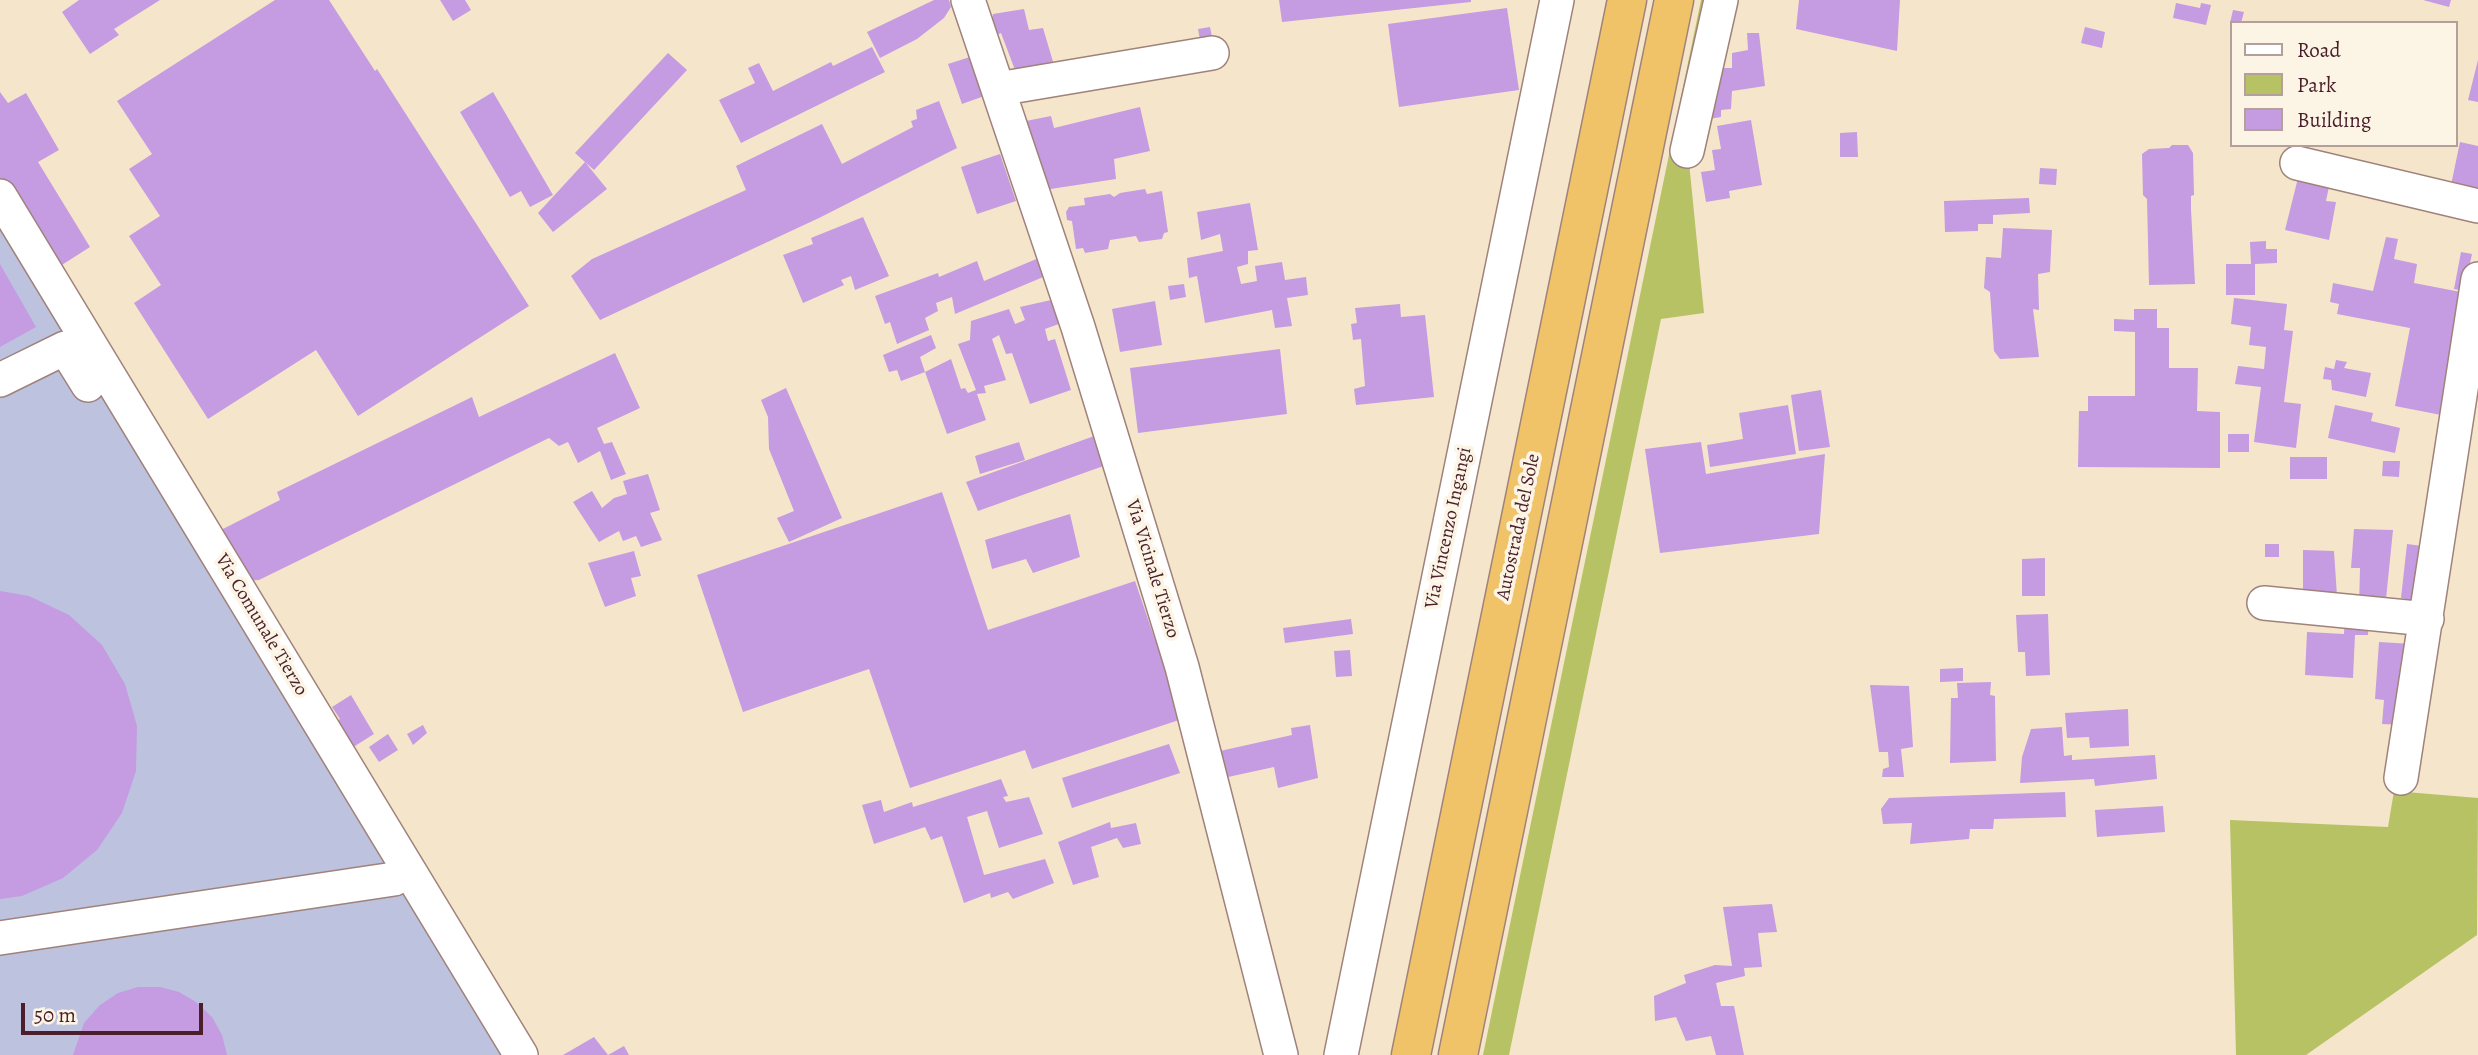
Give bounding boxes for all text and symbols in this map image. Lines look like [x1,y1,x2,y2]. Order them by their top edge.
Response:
legend [2230,21,2457,147]
text: Road [2297,36,2341,64]
text: Park [2297,71,2336,99]
text: Building [2297,106,2371,134]
street label: Via Vincenzo Ingangi [1421,445,1477,611]
street label: Autostrada del Sole [1492,452,1546,602]
street label: Via Vicinale Tierzo [1120,497,1184,641]
street label: Via Comunale Tierzo [210,550,312,700]
scale bar [24,988,206,1032]
text: 50 m [34,1001,76,1029]

